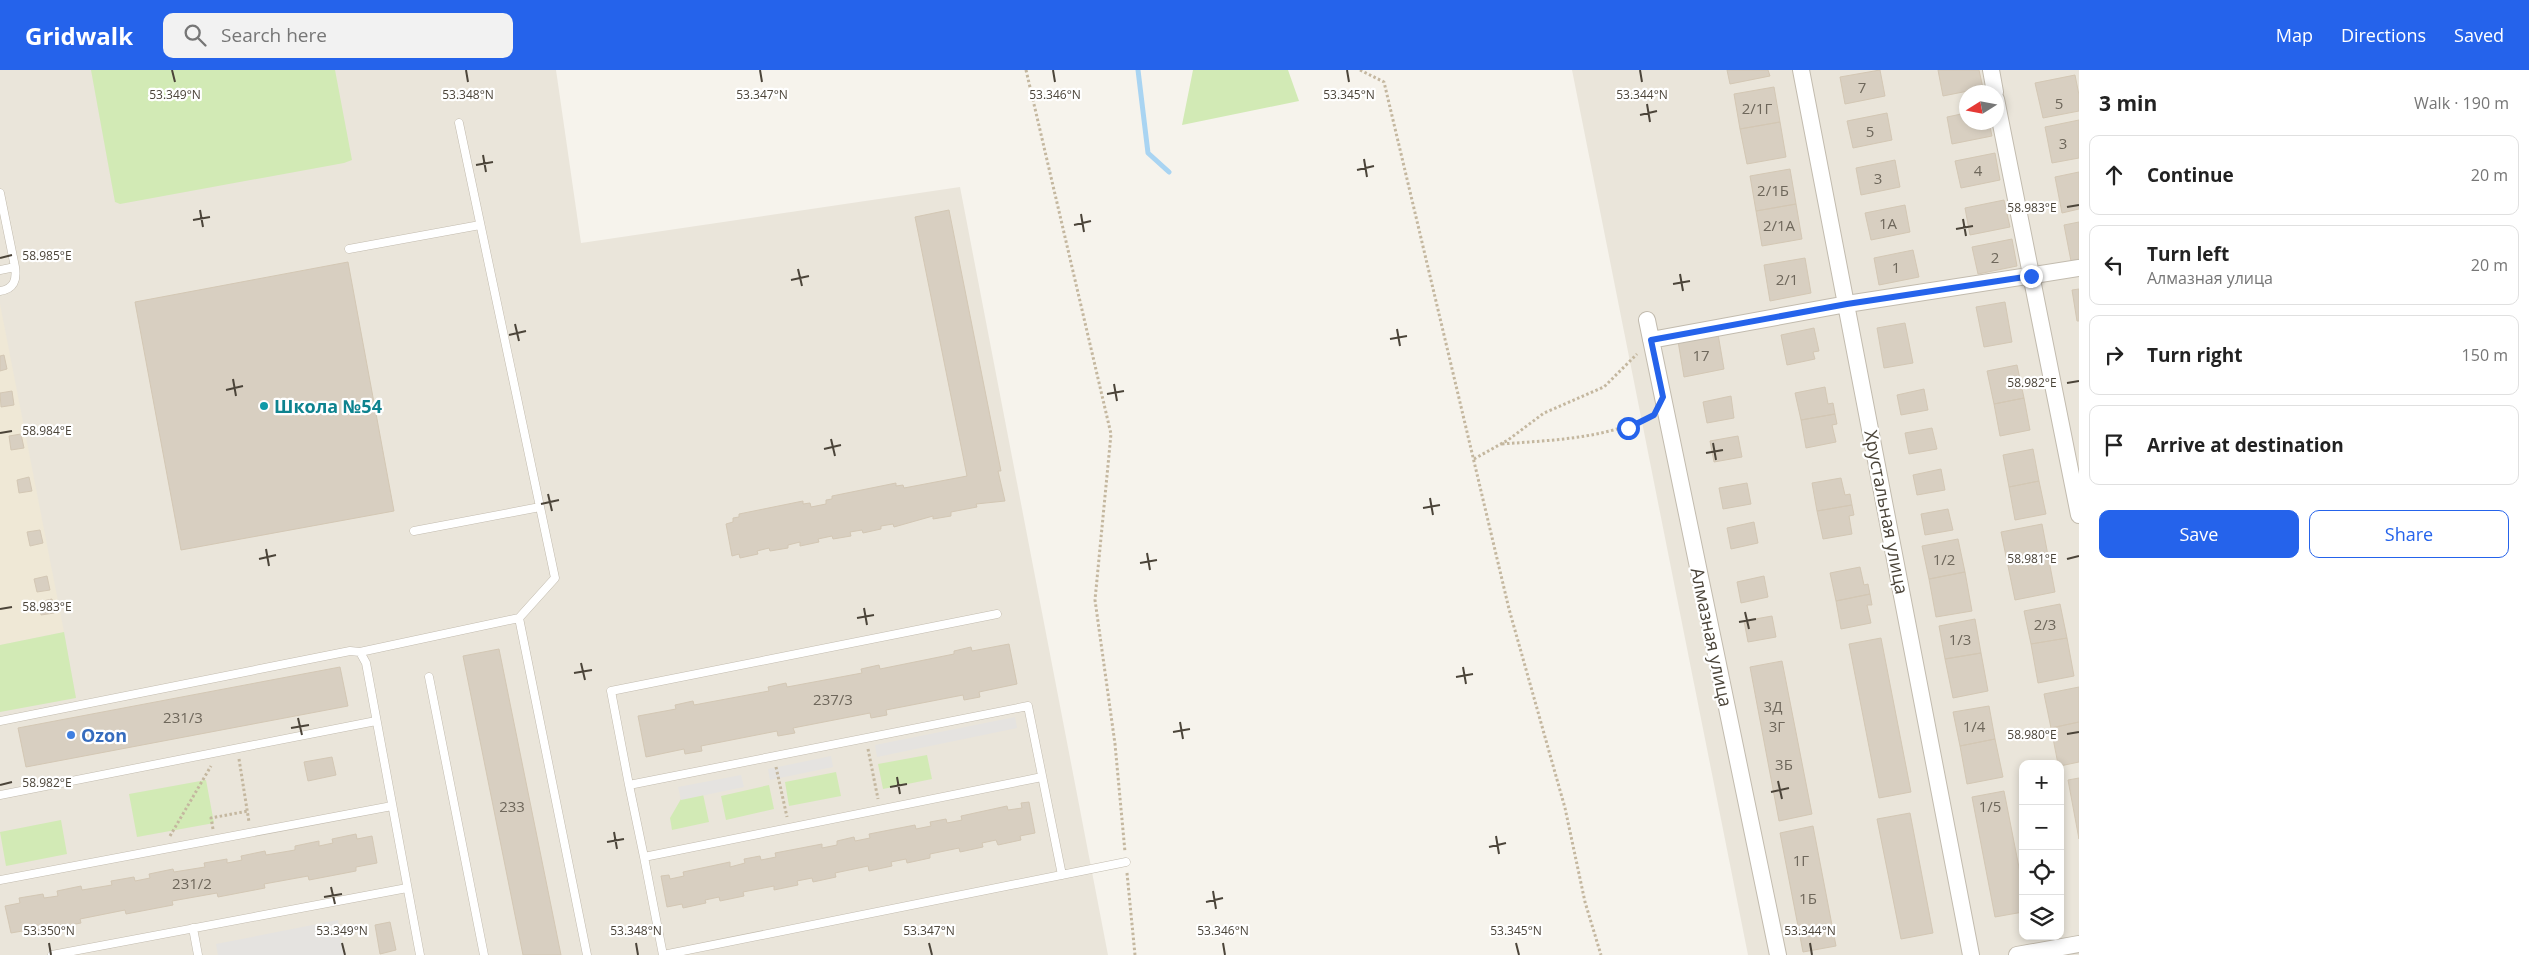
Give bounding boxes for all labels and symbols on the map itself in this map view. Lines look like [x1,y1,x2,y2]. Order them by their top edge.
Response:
house number: 7 [1858,77,1866,97]
north arrow [1959,85,2004,130]
text: 53.349°N [149,86,201,103]
text: 53.348°N [442,86,494,103]
text: 53.347°N [736,86,788,103]
text: 53.346°N [1029,86,1081,103]
text: 53.345°N [1323,86,1375,103]
text: 53.344°N [1616,86,1668,103]
house number: 5 [2055,93,2063,113]
house number: 2/1Г [1742,98,1772,118]
house number: 5 [1866,121,1874,141]
house number: 3 [2059,133,2067,153]
house number: 4 [1974,160,1983,180]
house number: 3 [1874,168,1882,188]
house number: 2/1Б [1757,180,1789,200]
text: 58.983°E [2007,199,2057,216]
house number: 1А [1879,213,1898,233]
house number: 2/1А [1763,215,1796,235]
text: 58.985°E [22,247,72,264]
house number: 2 [1991,247,1999,267]
house number: 1 [1892,257,1900,277]
route end [2020,265,2043,288]
house number: 2/1 [1776,269,1798,289]
house number: 17 [1692,345,1710,365]
text: 58.982°E [2007,374,2057,391]
place label: Школа №54 [274,394,382,418]
marker: Школа №54 [258,400,270,412]
route start [1617,417,1640,440]
text: 58.984°E [22,422,72,439]
street label: Хрустальная улица [1859,428,1915,596]
house number: 1/2 [1933,549,1955,569]
text: 58.981°E [2007,550,2057,567]
street label: Алмазная улица [1686,565,1738,709]
text: 58.983°E [22,598,72,615]
house number: 2/3 [2034,614,2056,634]
house number: 1/3 [1949,629,1971,649]
house number: 237/3 [813,689,853,709]
house number: 3Д [1764,696,1782,716]
house number: 231/3 [163,707,203,727]
house number: 3Г [1769,716,1785,736]
house number: 1/4 [1963,716,1986,736]
place label: Ozon [81,723,127,747]
text: 58.980°E [2007,726,2057,743]
marker: Ozon [65,729,77,741]
house number: 3Б [1775,754,1793,774]
text: 58.982°E [22,774,72,791]
house number: 233 [499,796,525,816]
house number: 1/5 [1979,796,2001,816]
house number: 1Г [1793,850,1809,870]
house number: 231/2 [172,873,212,893]
house number: 1Б [1799,888,1817,908]
text: 53.350°N [23,922,75,939]
text: 53.349°N [316,922,368,939]
text: 53.348°N [610,922,662,939]
text: 53.347°N [903,922,955,939]
text: 53.346°N [1197,922,1249,939]
text: 53.345°N [1490,922,1542,939]
text: 53.344°N [1784,922,1836,939]

